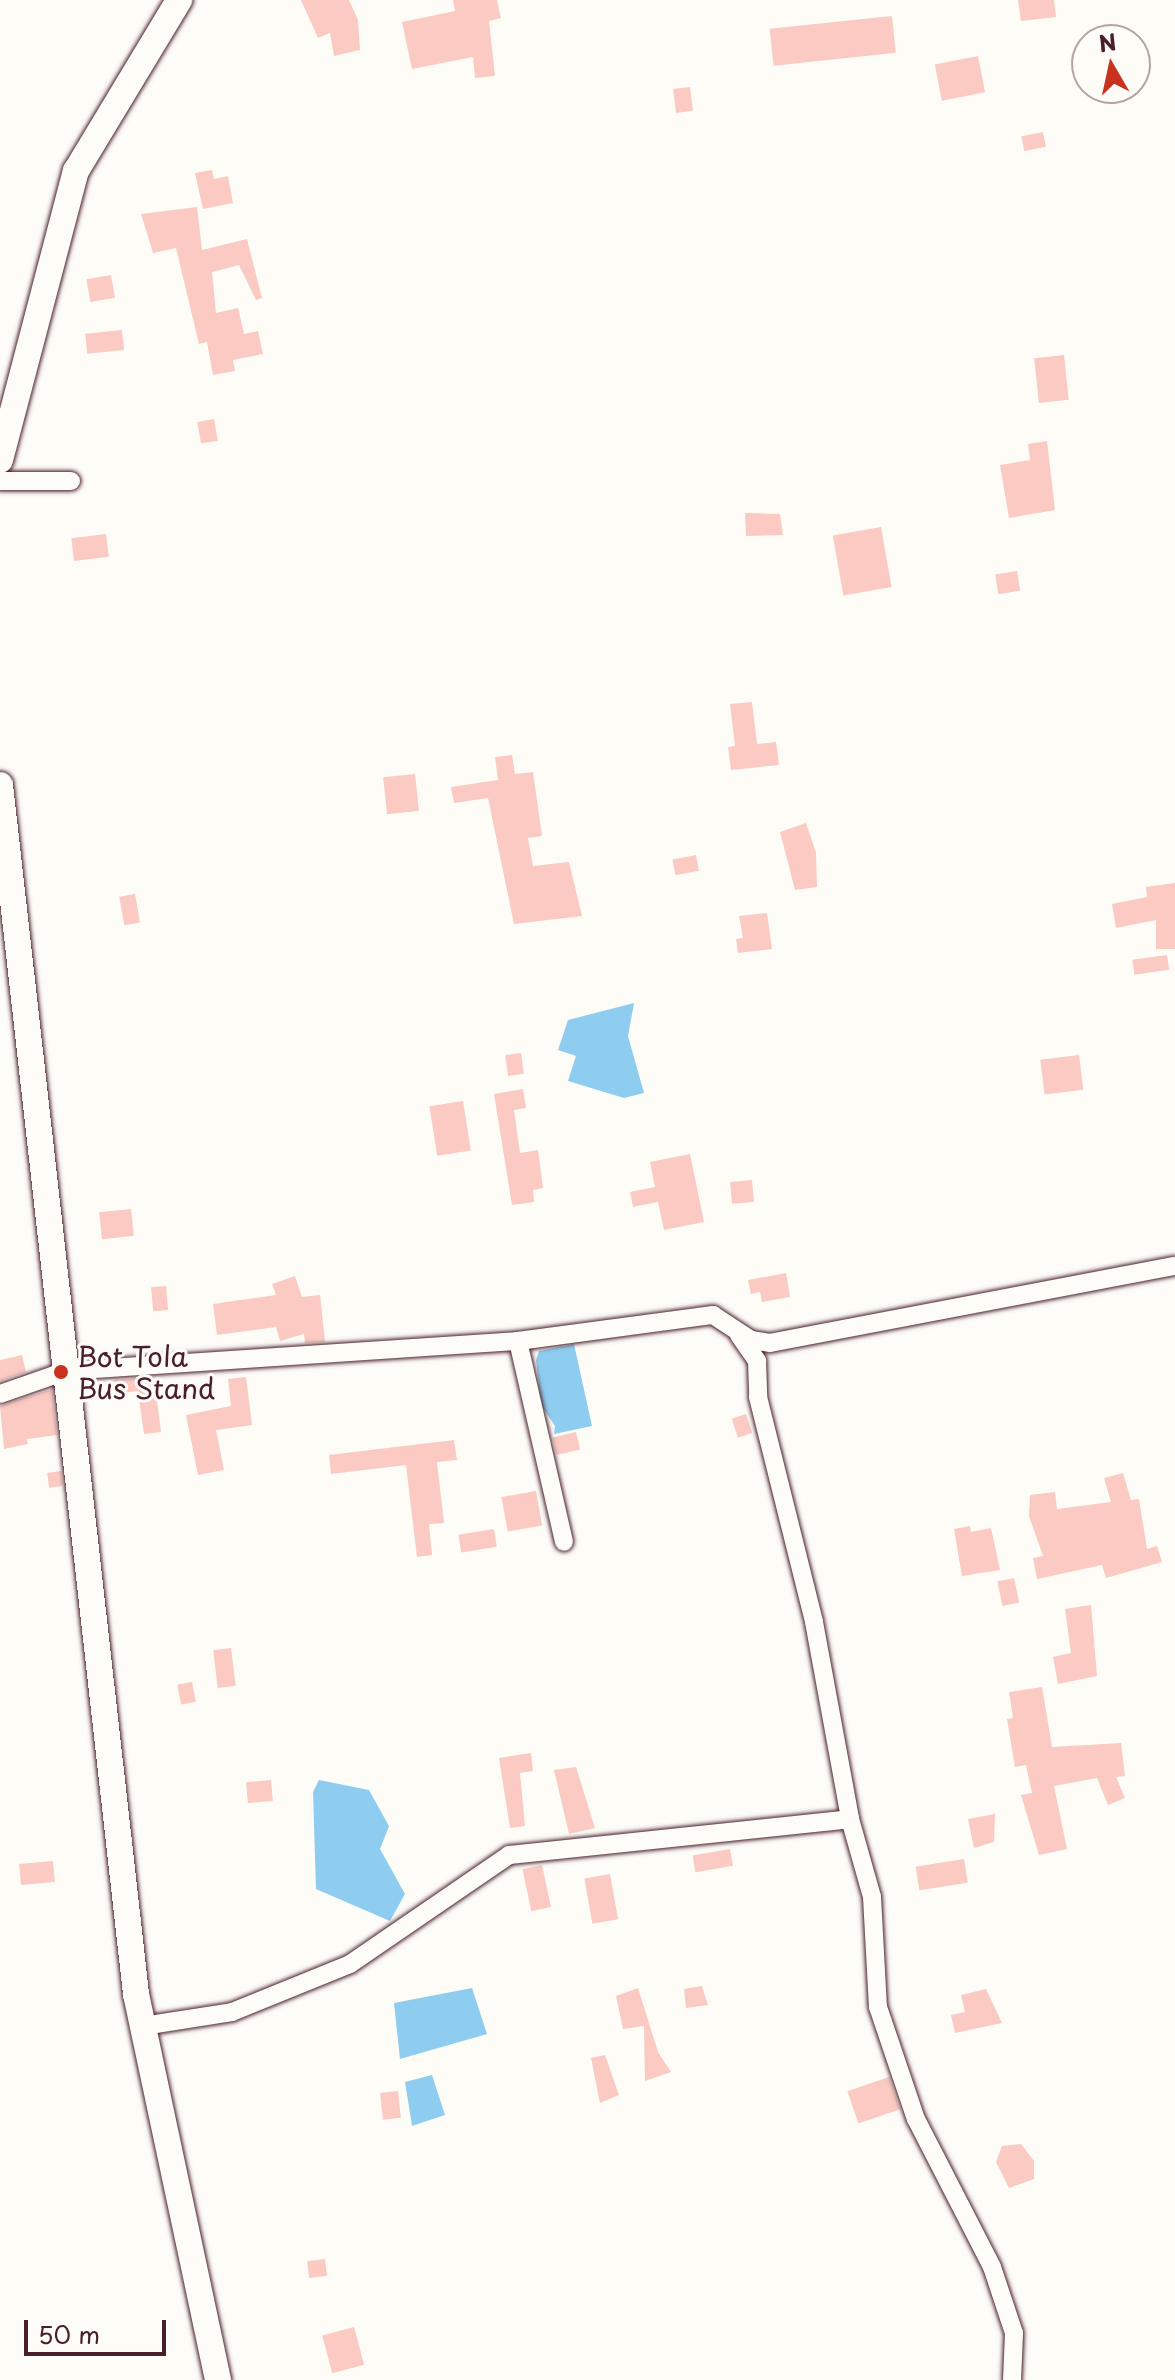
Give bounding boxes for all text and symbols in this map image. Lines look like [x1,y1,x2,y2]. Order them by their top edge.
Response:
north arrow [1071,24,1151,104]
text: N [1096,24,1119,59]
place label: Bot Tola Bus Stand [77,1339,214,1405]
marker: Bot Tola Bus Stand [52,1363,70,1381]
scale bar [28,2304,170,2354]
text: 50 m [38,2316,100,2352]

